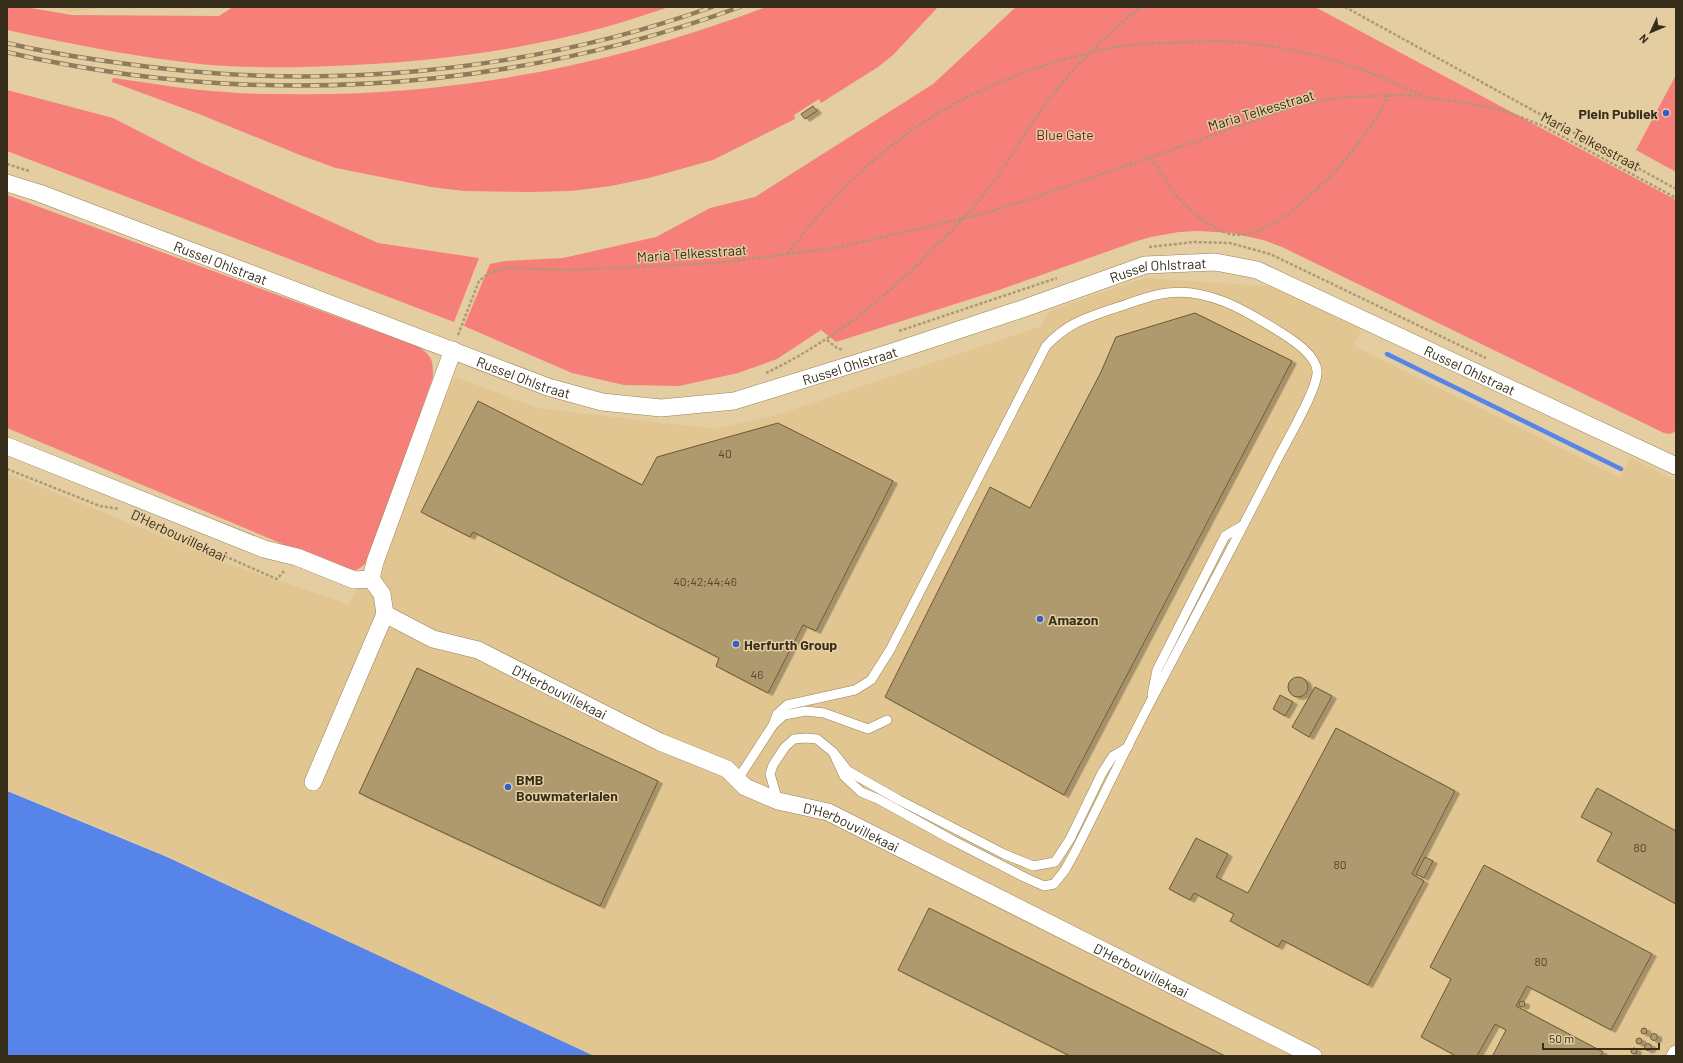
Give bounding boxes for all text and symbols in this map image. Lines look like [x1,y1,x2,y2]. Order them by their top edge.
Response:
north arrow [1631,12,1671,52]
text: N [1636,32,1651,46]
street label: Maria Telkesstraat [1206,86,1316,134]
place label: Plein Publiek [1579,105,1659,122]
street label: Maria Telkesstraat [1538,108,1644,174]
marker: Plein Publiek [1661,108,1671,118]
park label: Blue Gate [1036,126,1094,143]
street label: Russel Ohlstraat [172,237,270,288]
street label: Maria Telkesstraat [636,241,748,265]
street label: Russel Ohlstraat [1107,254,1207,286]
street label: Russel Ohlstraat [1422,341,1518,398]
street label: Russel Ohlstraat [800,342,899,388]
street label: Russel Ohlstraat [474,352,573,401]
house number: 40 [718,446,732,460]
street label: D'Herbouvillekaai [128,505,230,565]
house number: 40;42;44;46 [673,574,737,588]
place label: Amazon [1048,611,1098,628]
marker: Amazon [1035,614,1045,624]
place label: Herfurth Group [744,636,837,653]
marker: Herfurth Group [731,639,741,649]
street label: D'Herbouvillekaai [510,660,610,722]
house number: 46 [751,667,763,681]
place label: BMB Bouwmaterialen [516,771,618,804]
marker: BMB Bouwmaterialen [503,782,513,792]
street label: D'Herbouvillekaai [802,798,902,855]
house number: 80 [1633,840,1647,854]
house number: 80 [1333,857,1347,871]
street label: D'Herbouvillekaai [1091,939,1192,1001]
house number: 80 [1534,954,1548,968]
scale bar [1543,1025,1659,1051]
text: 50 m [1549,1031,1574,1045]

